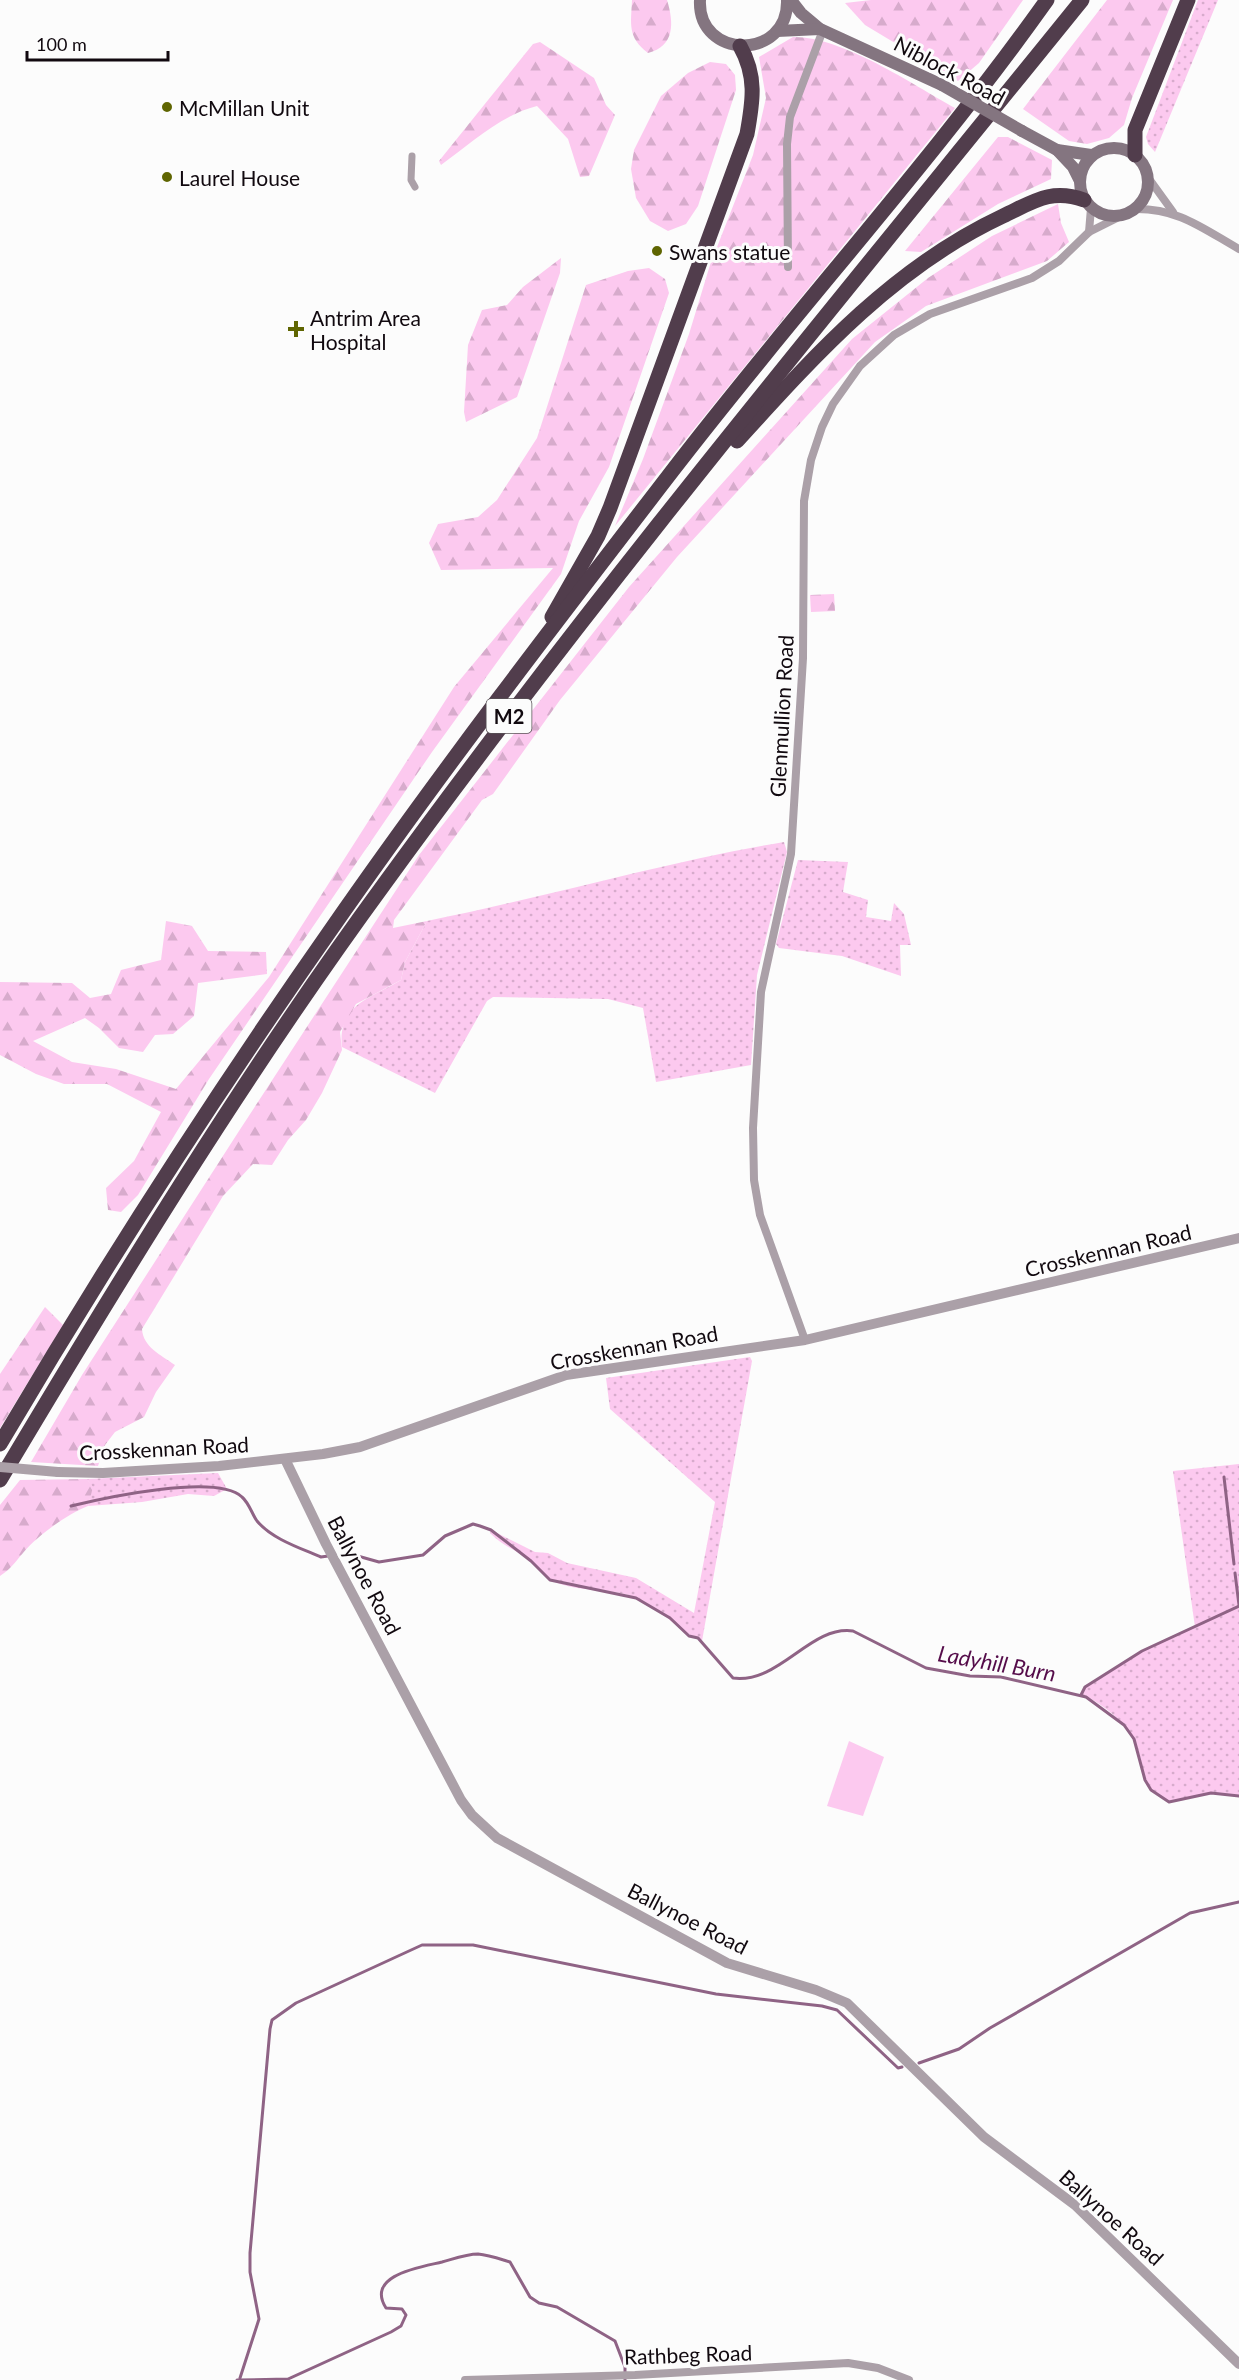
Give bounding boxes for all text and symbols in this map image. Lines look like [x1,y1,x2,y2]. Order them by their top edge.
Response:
scale bar [27,24,168,62]
street label: Niblock Road [890,30,1010,110]
text: 100 m [36,33,87,55]
place label: McMillan Unit [179,95,310,120]
marker: McMillan Unit [160,100,174,114]
place label: Laurel House [179,165,300,190]
marker: Laurel House [160,170,174,184]
place label: Swans statue [669,239,790,264]
marker: Swans statue [650,244,664,258]
place label: Antrim Area Hospital [310,305,421,354]
marker: Antrim Area Hospital [287,320,305,338]
street label: Glenmullion Road [764,634,798,798]
road number: M2 [486,699,532,733]
street label: Crosskennan Road [1022,1219,1194,1281]
street label: Crosskennan Road [548,1320,720,1374]
street label: Crosskennan Road [78,1431,250,1465]
street label: Ballynoe Road [323,1511,407,1639]
water label: Ladyhill Burn [936,1639,1058,1687]
street label: Ballynoe Road [624,1877,752,1959]
street label: Ballynoe Road [1055,2164,1169,2270]
street label: Rathbeg Road [623,2339,753,2369]

